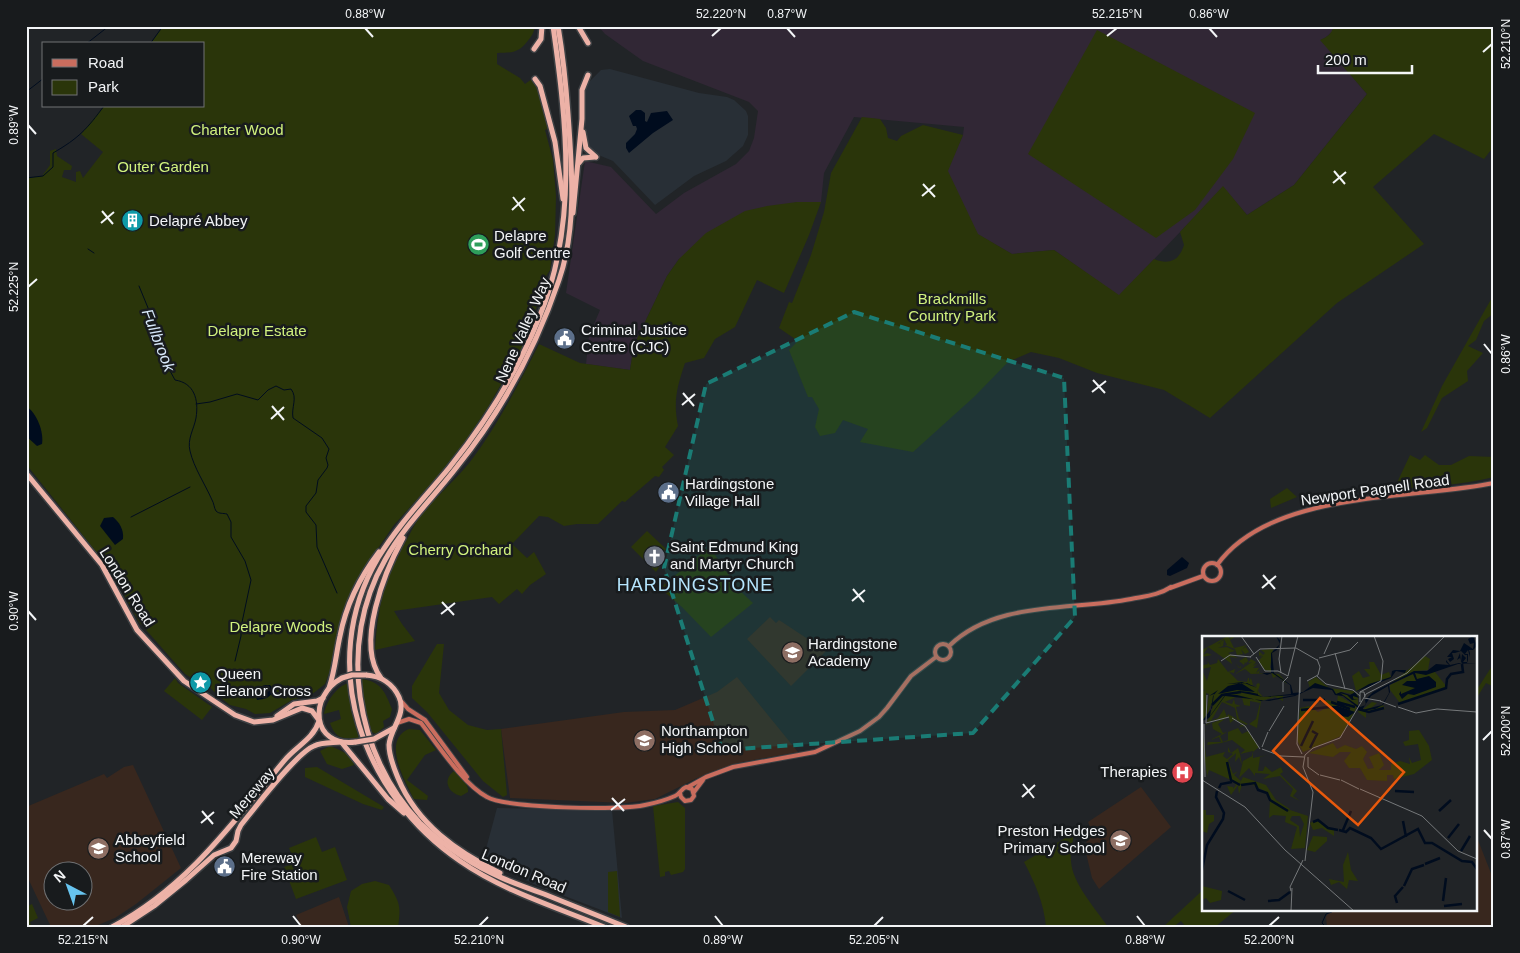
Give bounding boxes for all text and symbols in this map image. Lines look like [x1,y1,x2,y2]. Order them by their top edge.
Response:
text: 0.88°W [345,7,385,21]
text: 52.220°N [696,7,746,21]
text: 0.87°W [767,7,807,21]
text: 52.215°N [1092,7,1142,21]
text: 0.86°W [1189,7,1229,21]
text: 52.210°N [1499,19,1513,69]
legend [42,42,205,108]
scale bar [1318,42,1411,74]
text: 200 m [1325,51,1367,68]
text: Road [88,54,124,71]
text: Park [88,78,119,95]
text: 0.89°W [7,105,21,145]
park label: Charter Wood [190,121,284,138]
park label: Outer Garden [117,158,209,175]
building icon: Delapré Abbey [121,209,145,233]
place label: Delapré Abbey [149,212,248,229]
place label: Delapre Golf Centre [494,227,571,261]
sports icon: Delapre Golf Centre [466,233,490,257]
text: 52.225°N [7,262,21,312]
street label: Nene Valley Way [492,274,554,385]
park label: Brackmills Country Park [908,290,996,324]
water label: Fullbrook [139,306,179,375]
place label: Criminal Justice Centre (CJC) [581,321,687,355]
park label: Delapre Estate [207,322,307,339]
public building icon: Criminal Justice Centre (CJC) [553,327,577,351]
text: 0.86°W [1499,334,1513,374]
street label: Newport Pagnell Road [1299,471,1450,508]
place label: Hardingstone Village Hall [685,475,774,509]
public building icon: Hardingstone Village Hall [657,481,681,505]
place label: Saint Edmund King and Martyr Church [670,538,798,572]
park label: Cherry Orchard [408,541,512,558]
street label: London Road [96,544,159,629]
church icon: Saint Edmund King and Martyr Church [642,544,666,568]
district label: HARDINGSTONE [617,575,773,595]
text: 0.90°W [7,591,21,631]
park label: Delapre Woods [229,618,333,635]
place label: Hardingstone Academy [808,635,897,669]
inset map [1202,636,1478,910]
school or university icon: Hardingstone Academy [780,641,804,665]
place label: Queen Eleanor Cross [216,665,311,699]
place icon: Queen Eleanor Cross [188,671,212,695]
text: 52.200°N [1499,706,1513,756]
place label: Northampton High School [661,722,748,756]
school or university icon: Northampton High School [633,728,657,752]
hospital icon: Therapies [1171,760,1195,784]
place label: Therapies [1100,763,1167,780]
street label: Mereway [226,764,278,821]
text: 0.87°W [1499,819,1513,859]
place label: Preston Hedges Primary School [997,822,1105,856]
school or university icon: Preston Hedges Primary School [1109,828,1133,852]
place label: Abbeyfield School [115,831,185,865]
school or university icon: Abbeyfield School [87,837,111,861]
street label: London Road [479,845,569,896]
place label: Mereway Fire Station [241,849,318,883]
public building icon: Mereway Fire Station [213,855,237,879]
north arrow [42,860,92,910]
text: N [50,867,69,886]
text: 52.215°N [58,933,108,947]
text: 0.90°W [281,933,321,947]
text: 52.210°N [454,933,504,947]
text: 0.89°W [703,933,743,947]
text: 52.205°N [849,933,899,947]
text: 0.88°W [1125,933,1165,947]
text: 52.200°N [1244,933,1294,947]

